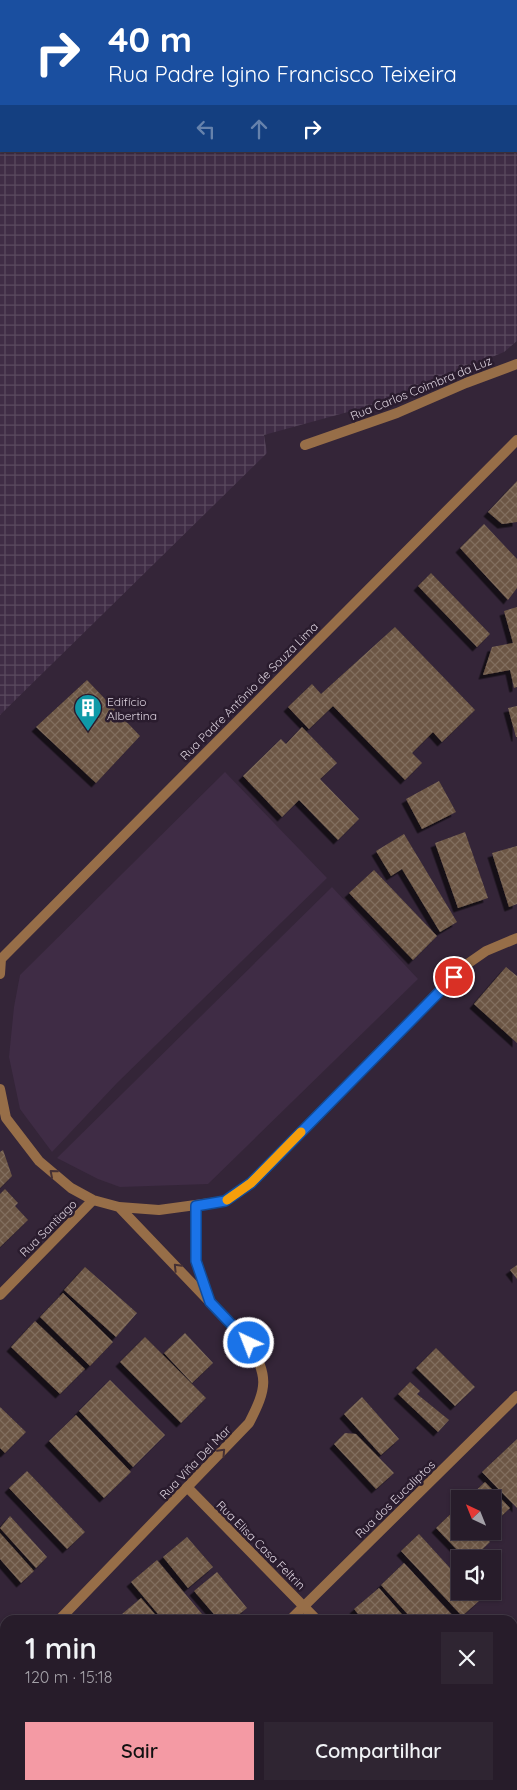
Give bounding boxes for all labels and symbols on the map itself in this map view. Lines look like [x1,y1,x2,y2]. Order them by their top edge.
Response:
street label: Rua Carlos Coimbra da Luz [348,353,494,423]
street label: Rua Padre Antônio de Souza Lima [177,619,321,763]
building icon: Edifício Albertina [73,693,103,732]
place label: Edifício Albertina [107,694,157,723]
pin [433,956,475,998]
one-way arrow [49,1170,58,1179]
street label: Rua Santiago [16,1196,80,1260]
one-way arrow [174,1264,183,1273]
position arrow [222,1316,274,1368]
street label: Rua Viña Del Mar [156,1422,234,1502]
one-way arrow [216,1449,225,1458]
street label: Rua dos Eucaliptos [352,1457,438,1541]
north arrow [451,1490,501,1540]
street label: Rua Elisa Casa Feltrin [213,1497,309,1593]

